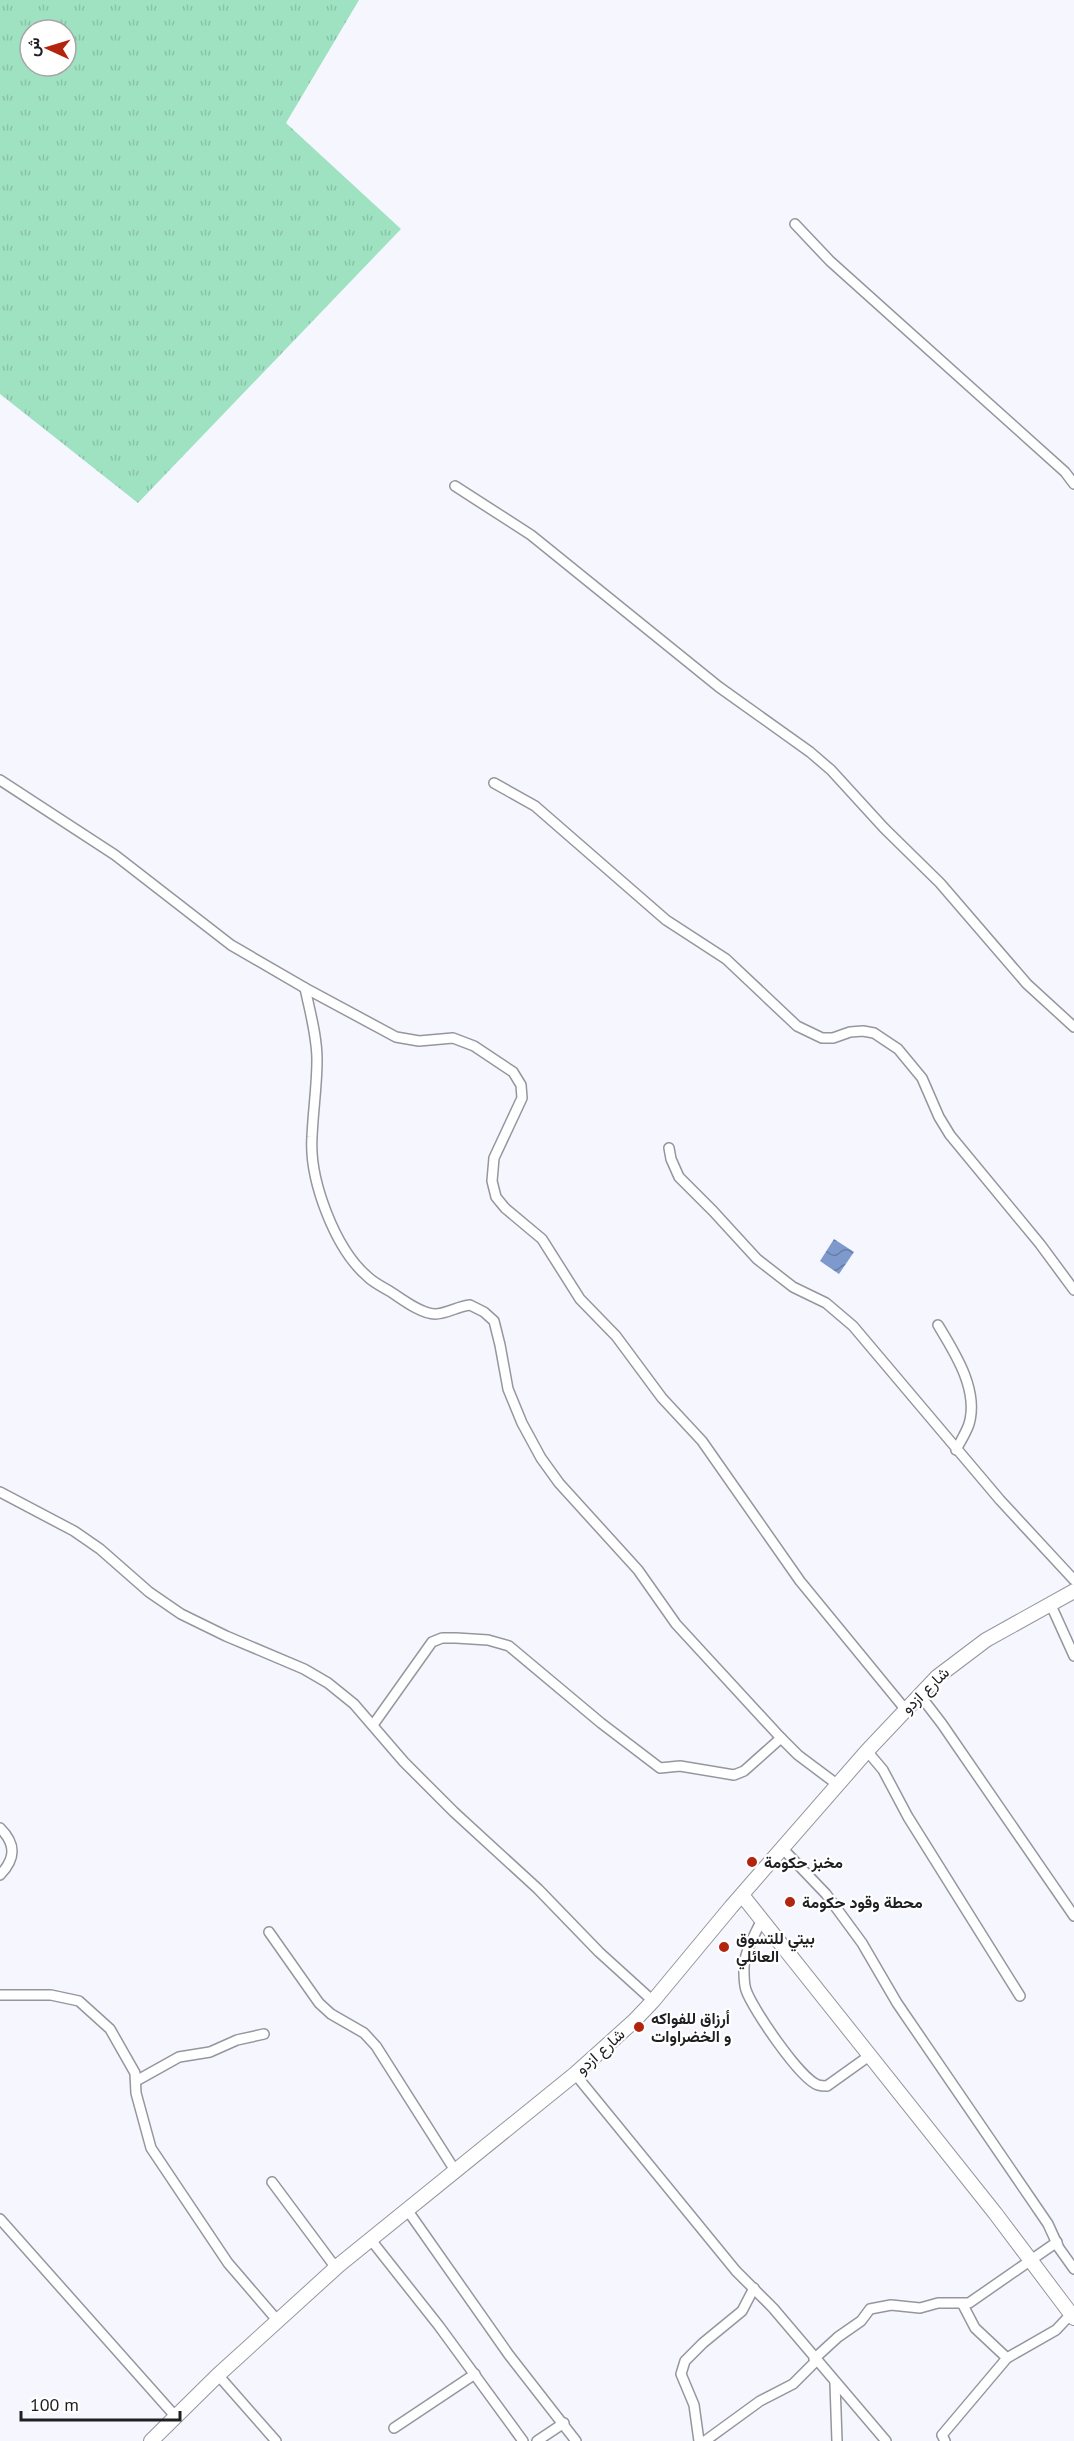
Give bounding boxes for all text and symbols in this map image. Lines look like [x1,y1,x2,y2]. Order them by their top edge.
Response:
north arrow [18,18,78,78]
text: ش [22,37,44,57]
street label: شارع ازدو [897,1662,955,1719]
place label: مخبز حكومة [764,1852,843,1873]
marker: مخبز حكومة [745,1855,759,1869]
place label: محطة وقود حكومة [802,1892,923,1913]
marker: محطة وقود حكومة [783,1895,797,1909]
place label: بيتي للتسوق العائلي [736,1928,815,1970]
marker: بيتي للتسوق العائلي [717,1940,731,1954]
place label: أرزاق للفواكه و الخضراوات [651,2008,731,2047]
marker: أرزاق للفواكه و الخضراوات [632,2020,646,2034]
street label: شارع ازدو [571,2024,630,2080]
scale bar [21,2384,180,2422]
text: 100 m [30,2393,79,2416]

